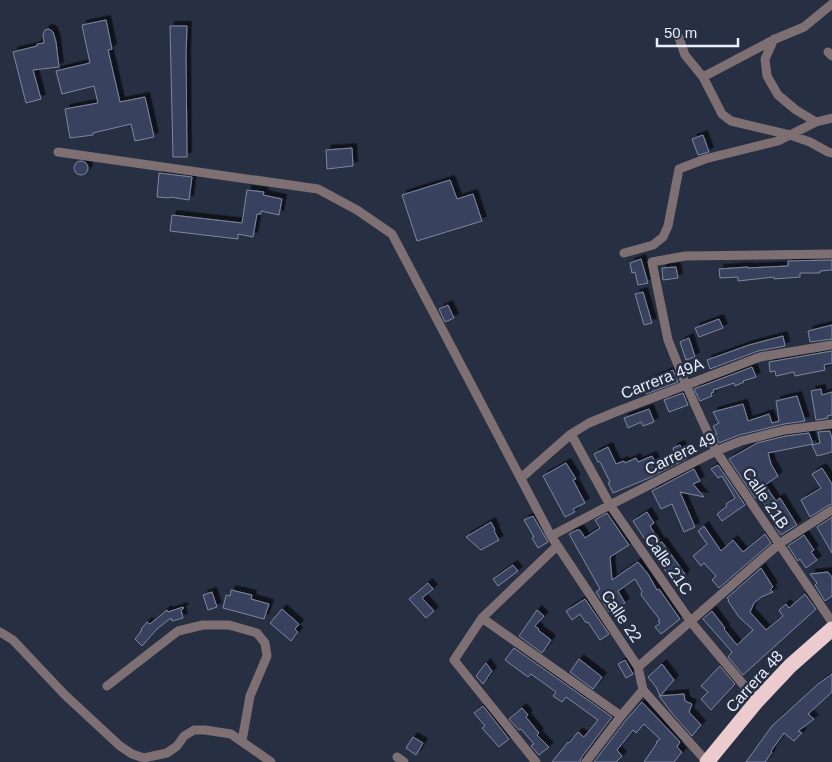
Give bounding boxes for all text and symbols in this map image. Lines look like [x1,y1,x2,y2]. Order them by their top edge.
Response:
scale bar [657,15,738,47]
text: 50 m [664,24,697,41]
street label: Carrera 49A [618,355,706,402]
street label: Carrera 49 [642,429,718,478]
street label: Calle 21B [739,465,792,532]
street label: Calle 21C [641,531,696,598]
street label: Calle 22 [598,587,645,645]
street label: Carrera 48 [722,647,786,715]

